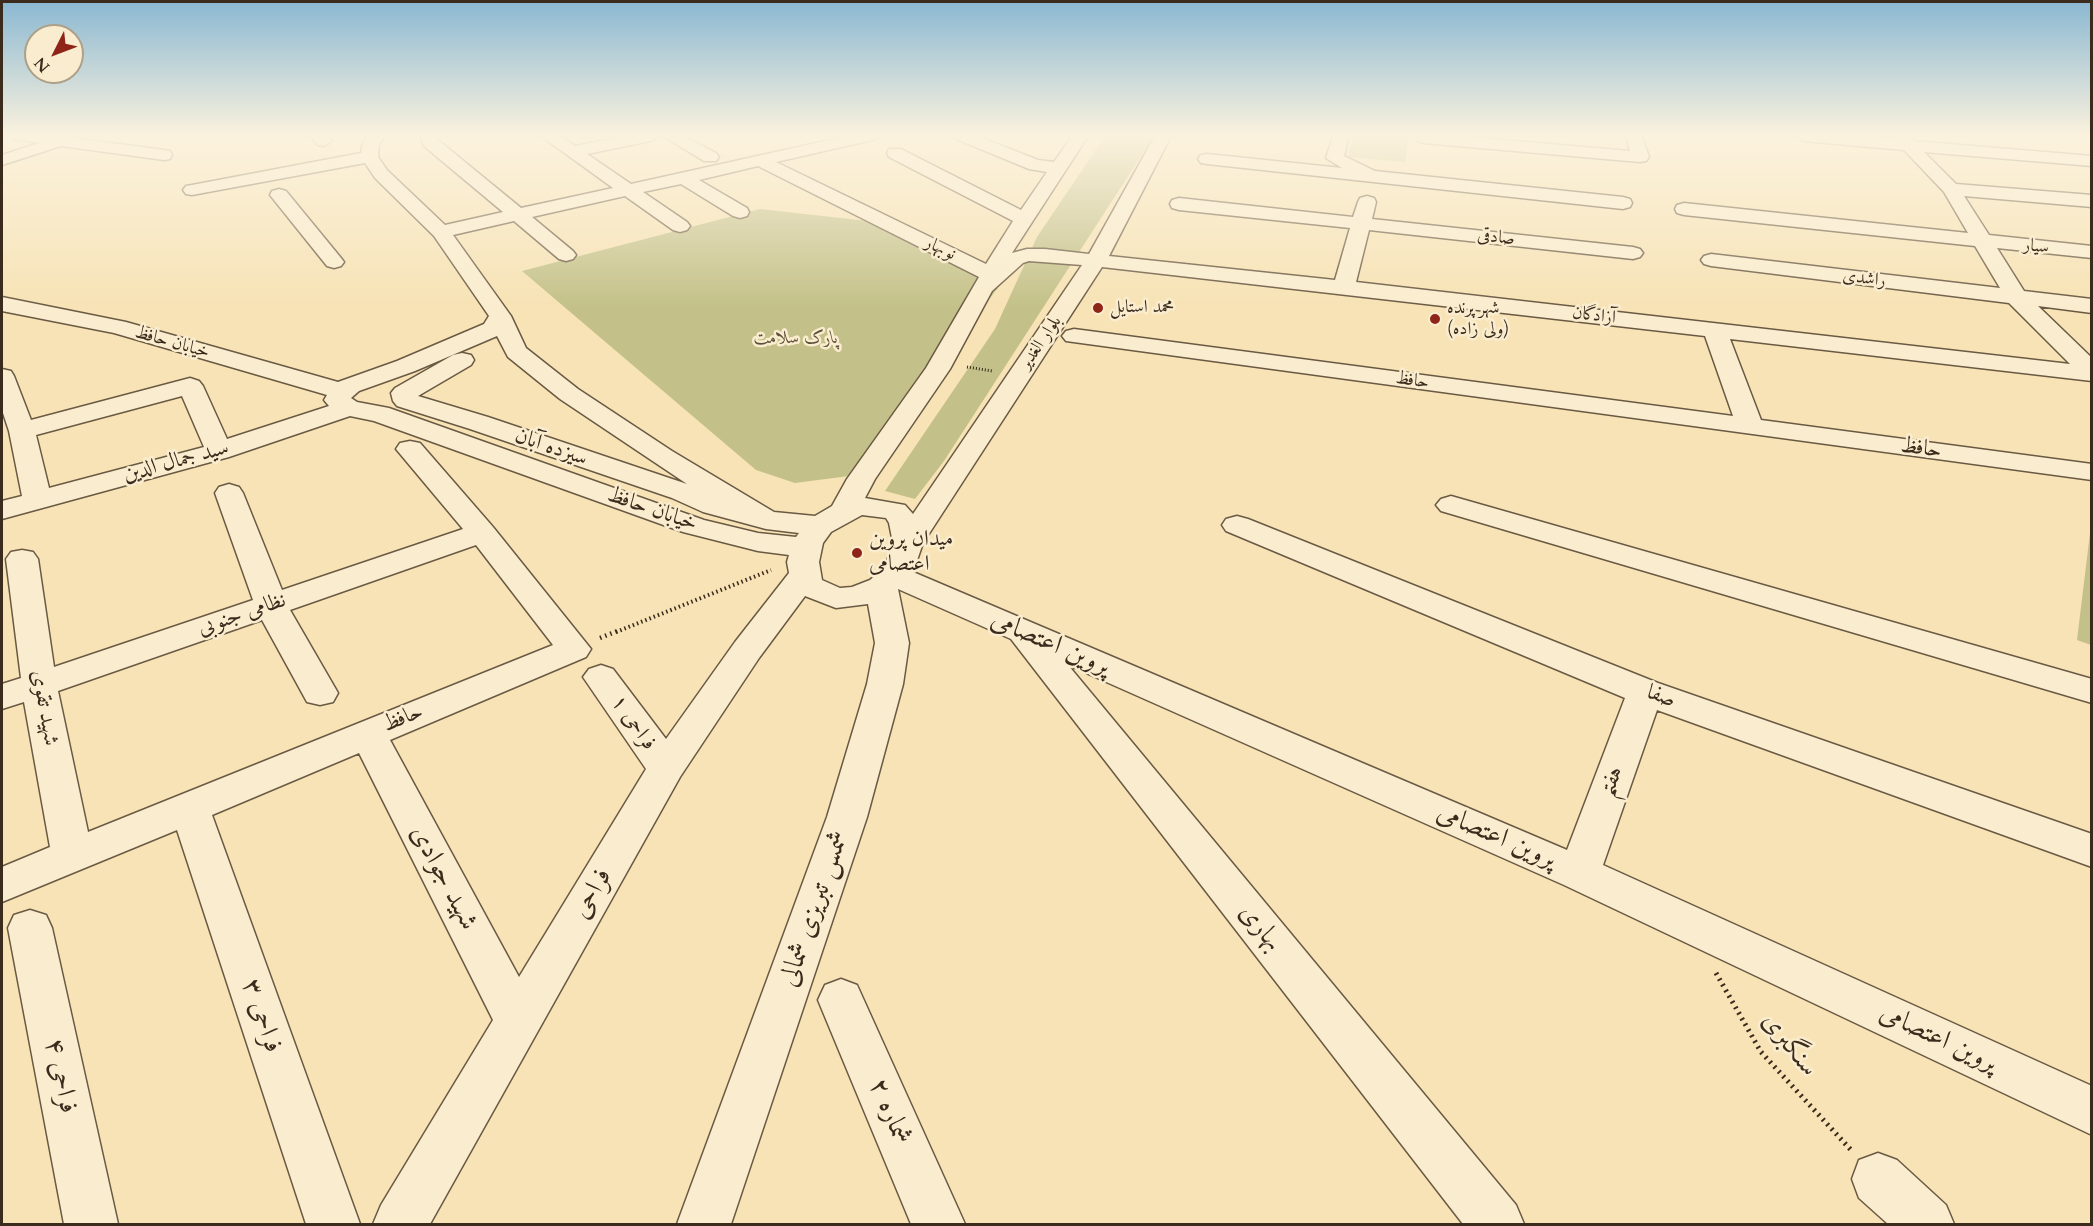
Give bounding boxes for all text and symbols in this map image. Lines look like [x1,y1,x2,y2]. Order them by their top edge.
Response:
north arrow [24,24,84,84]
text: N [29,52,55,77]
street label: صادقی [1476,225,1516,251]
street label: نوبهار [921,232,959,266]
street label: سیار [2022,235,2050,259]
street label: راشدی [1841,266,1887,292]
place label: محمد استایل [1110,297,1174,319]
place label: شهر پرنده (ولی زاده) [1447,298,1509,340]
marker: محمد استایل [1091,301,1105,315]
street label: آزادگان [1571,303,1617,329]
street label: بلوار الغدیر [1015,312,1067,374]
marker: شهر پرنده (ولی زاده) [1428,312,1442,326]
street label: خیابان حافظ [132,322,212,364]
park label: پارک سلامت [754,328,838,350]
street label: حافظ [1394,368,1430,394]
street label: سیزده آبان [511,423,591,473]
street label: حافظ [1899,433,1943,465]
street label: سید جمال الدین [120,435,232,489]
street label: خیابان حافظ [603,482,701,538]
place label: میدان پروین اعتصامی [869,527,953,578]
marker: میدان پروین اعتصامی [850,546,864,560]
street label: نظامی جنوبی [194,588,290,642]
street label: پروین اعتصامی [985,604,1115,684]
street label: شهید تقوی [24,668,64,748]
street label: صفا [1643,680,1679,714]
street label: فراحی ۱ [605,690,661,756]
street label: حافظ [379,699,427,739]
street label: هفتم [1594,763,1630,801]
street label: پروین اعتصامی [1431,797,1561,877]
street label: شهید جوادی [402,820,484,936]
street label: شمس تبریزی شمالی [773,827,857,991]
street label: فراحی [566,863,620,925]
street label: بهاری [1231,898,1289,958]
street label: فراحی ۳ [233,975,289,1057]
street label: پروین اعتصامی [1874,998,2002,1080]
street label: سنگبری [1754,1006,1824,1084]
street label: فراحی ۴ [36,1036,84,1116]
street label: شماره ۲ [861,1074,917,1150]

